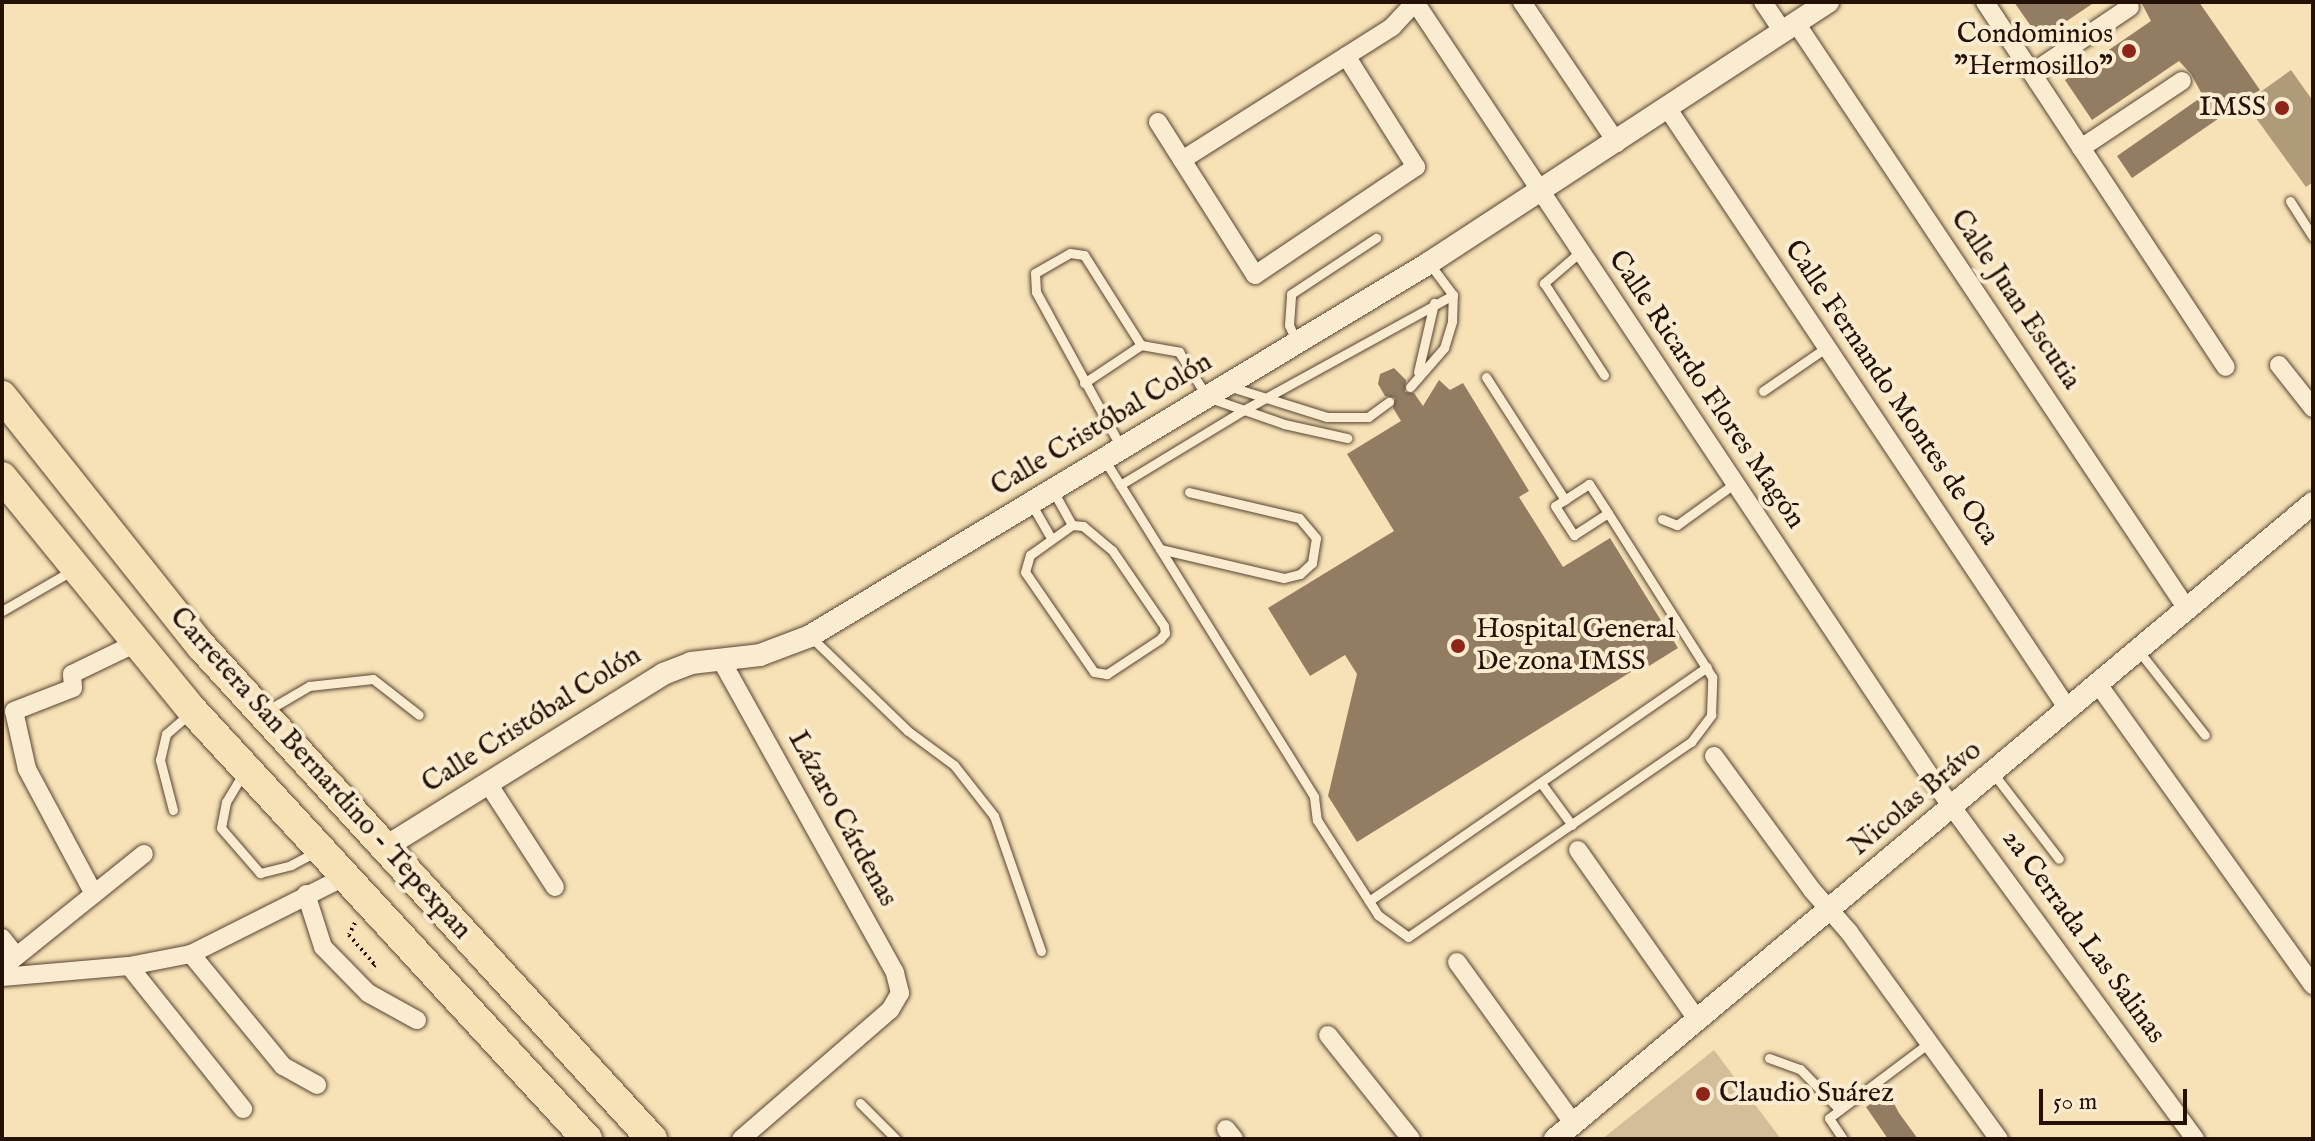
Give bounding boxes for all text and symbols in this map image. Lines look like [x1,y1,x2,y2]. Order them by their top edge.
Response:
place label: Condominios "Hermosillo" [1954,18,2113,84]
marker: Condominios "Hermosillo" [2120,42,2138,60]
place label: IMSS [2199,91,2266,125]
marker: IMSS [2273,99,2291,117]
street label: Calle Juan Escutia [1942,204,2088,396]
street label: Calle Fernando Montes de Oca [1776,234,2006,552]
street label: Calle Ricardo Flores Magón [1600,245,1812,535]
street label: Calle Cristóbal Colón [985,346,1219,504]
street label: Carretera San Bernardino - Tepexpan [162,601,478,947]
place label: Hospital General De zona IMSS [1476,613,1675,679]
marker: Hospital General De zona IMSS [1447,635,1469,657]
street label: Calle Cristóbal Colón [416,639,648,801]
street label: Lázaro Cárdenas [780,725,904,913]
street label: Nicolas Brávo [1843,734,1989,864]
street label: 2a Cerrada Las Salinas [1994,823,2172,1051]
scale bar [2043,1073,2191,1123]
place label: Claudio Suárez [1719,1077,1894,1111]
marker: Claudio Suárez [1694,1085,1712,1103]
text: 50 m [2053,1087,2097,1118]

